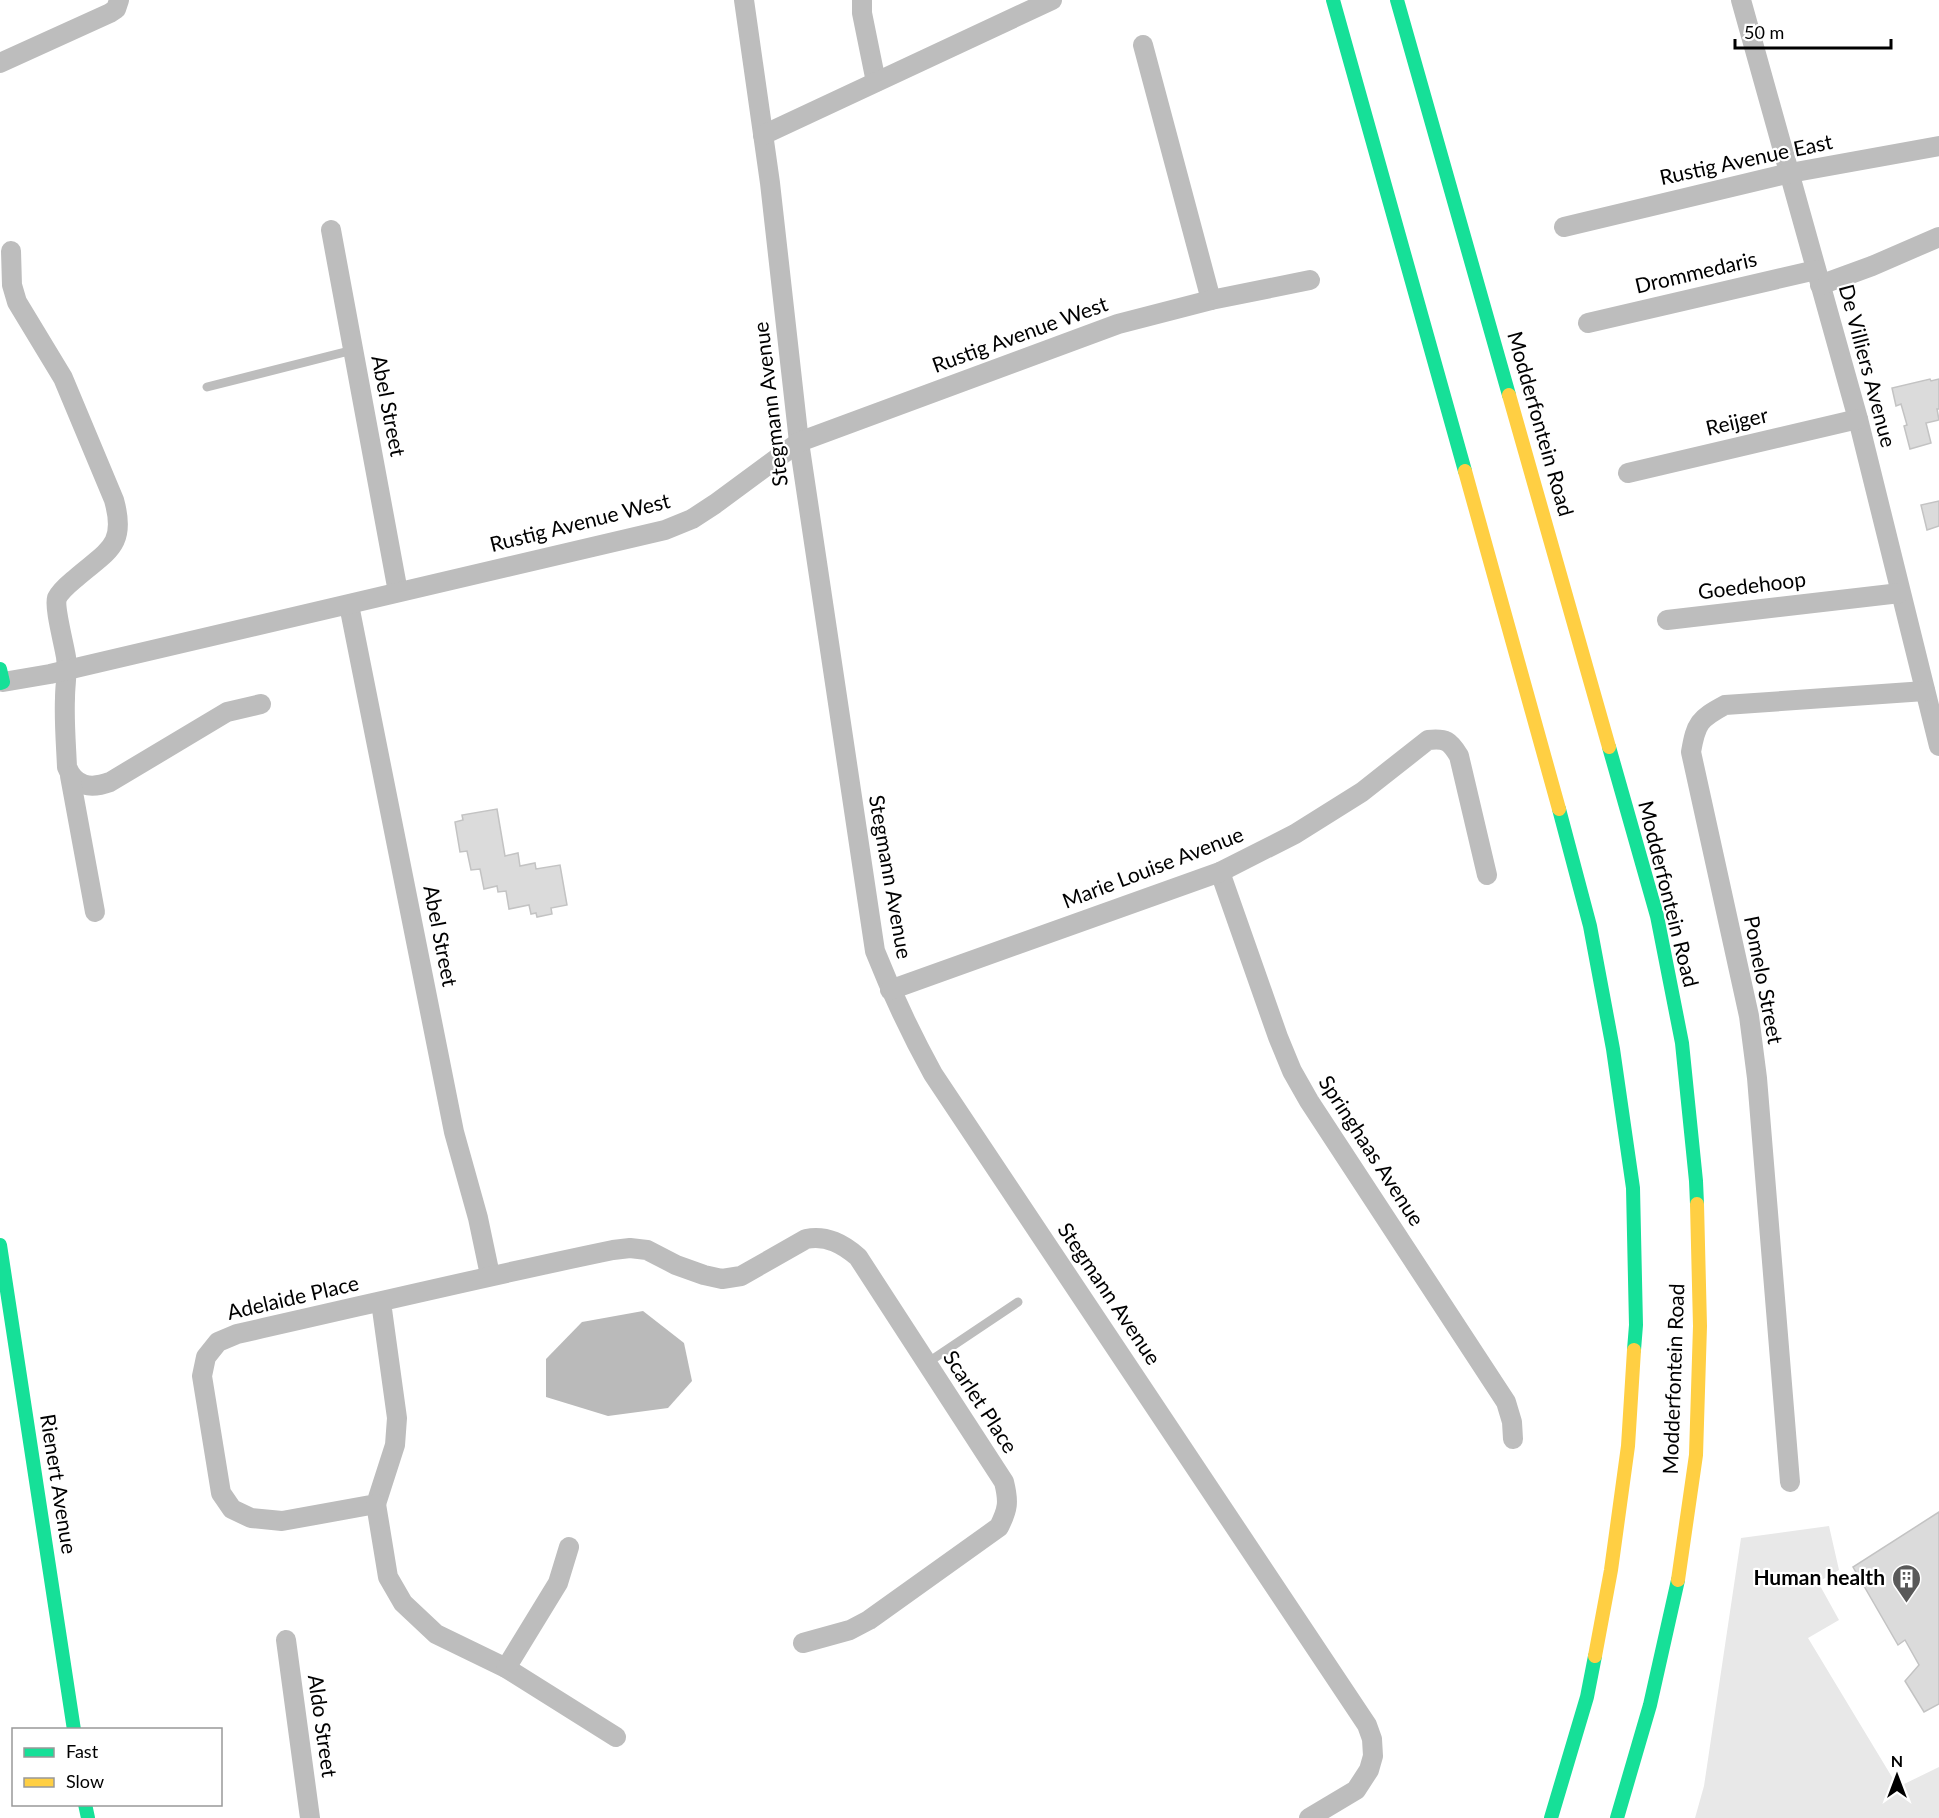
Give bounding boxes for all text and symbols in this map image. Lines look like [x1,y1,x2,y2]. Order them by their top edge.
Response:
scale bar [1735,12,1891,50]
text: 50 m [1744,21,1784,43]
street label: Rustig Avenue East [1657,128,1835,189]
street label: Drommedaris [1632,245,1759,298]
street label: De Villiers Avenue [1835,281,1902,450]
street label: Rustig Avenue West [928,290,1111,377]
street label: Stegmann Avenue [747,320,792,488]
street label: Modderfontein Road [1503,328,1580,519]
street label: Abel Street [367,353,412,459]
street label: Reijger [1703,401,1771,440]
street label: Rustig Avenue West [487,487,673,556]
street label: Goedehoop [1697,566,1807,604]
street label: Stegmann Avenue [865,793,918,961]
street label: Modderfontein Road [1634,798,1705,989]
street label: Marie Louise Avenue [1058,821,1246,913]
street label: Abel Street [419,883,464,989]
street label: Pomelo Street [1740,914,1789,1046]
street label: Springhaas Avenue [1314,1070,1430,1230]
street label: Stegmann Avenue [1054,1217,1167,1369]
street label: Adelaide Place [224,1269,361,1324]
street label: Modderfontein Road [1657,1283,1688,1475]
street label: Scarlet Place [939,1345,1024,1457]
street label: Rienert Avenue [36,1412,83,1556]
building icon: Human health [1890,1562,1922,1604]
place label: Human health [1753,1564,1885,1589]
street label: Aldo Street [304,1673,343,1779]
legend [12,1728,222,1806]
text: Fast [66,1740,99,1762]
north arrow [1867,1746,1927,1806]
text: N [1891,1751,1903,1770]
text: Slow [66,1770,104,1792]

